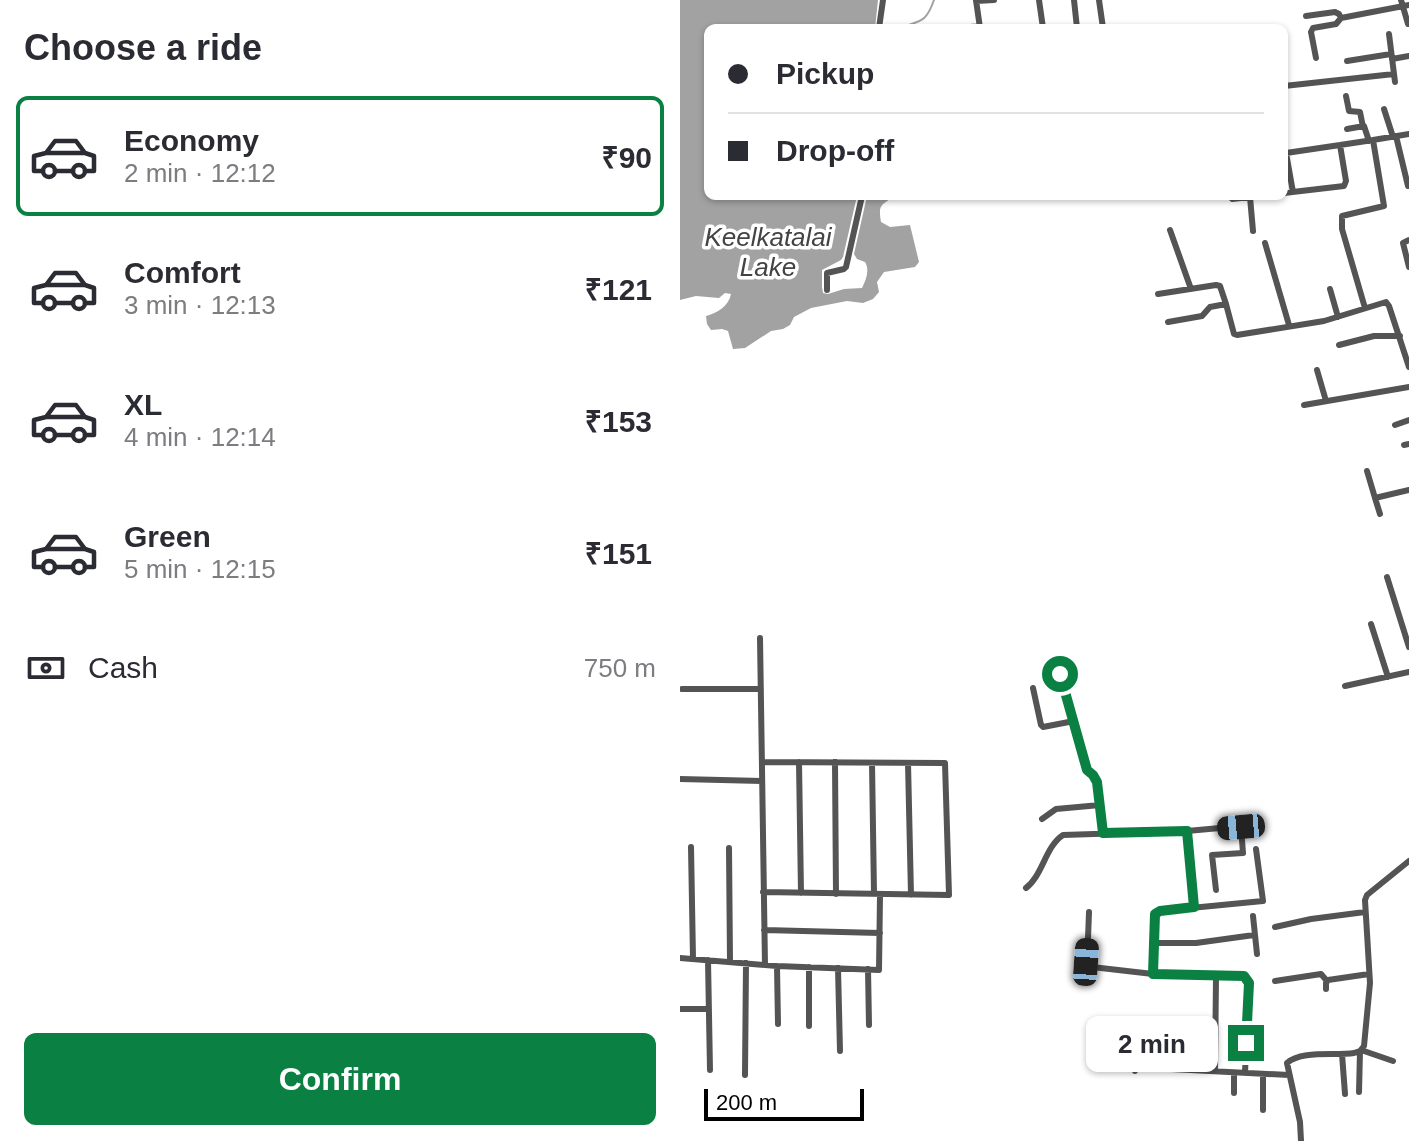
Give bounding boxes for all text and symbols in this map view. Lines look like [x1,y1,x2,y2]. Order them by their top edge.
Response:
text: Choose a ride [24,27,262,68]
text: Pickup [776,57,874,90]
icon: car [28,120,100,192]
text: Economy [124,124,259,157]
text: Drop-off [776,134,894,167]
text: ₹90 [601,141,652,174]
text: 2 min · 12:12 [124,158,276,188]
water label: Keelkatalai Lake [704,222,833,282]
icon: car [28,252,100,324]
text: Comfort [124,256,241,289]
text: ₹121 [585,273,652,306]
text: 3 min · 12:13 [124,290,276,320]
icon: car [28,384,100,456]
text: XL [124,388,162,421]
text: ₹153 [585,405,652,438]
text: 4 min · 12:14 [124,422,276,452]
icon: car [28,516,100,588]
text: Green [124,520,211,553]
text: ₹151 [585,537,652,570]
text: 5 min · 12:15 [124,554,276,584]
icon: cash [24,646,68,690]
text: Cash [88,651,158,684]
text: 750 m [584,653,656,683]
route start [1042,656,1078,692]
car [1216,813,1266,841]
car [1072,937,1100,987]
callout: 2 min [1086,1015,1218,1071]
route end [1228,1025,1264,1061]
text: 2 min [1118,1029,1186,1059]
button: Confirm [24,1033,656,1125]
scale bar [704,1085,864,1121]
text: 200 m [716,1090,777,1115]

